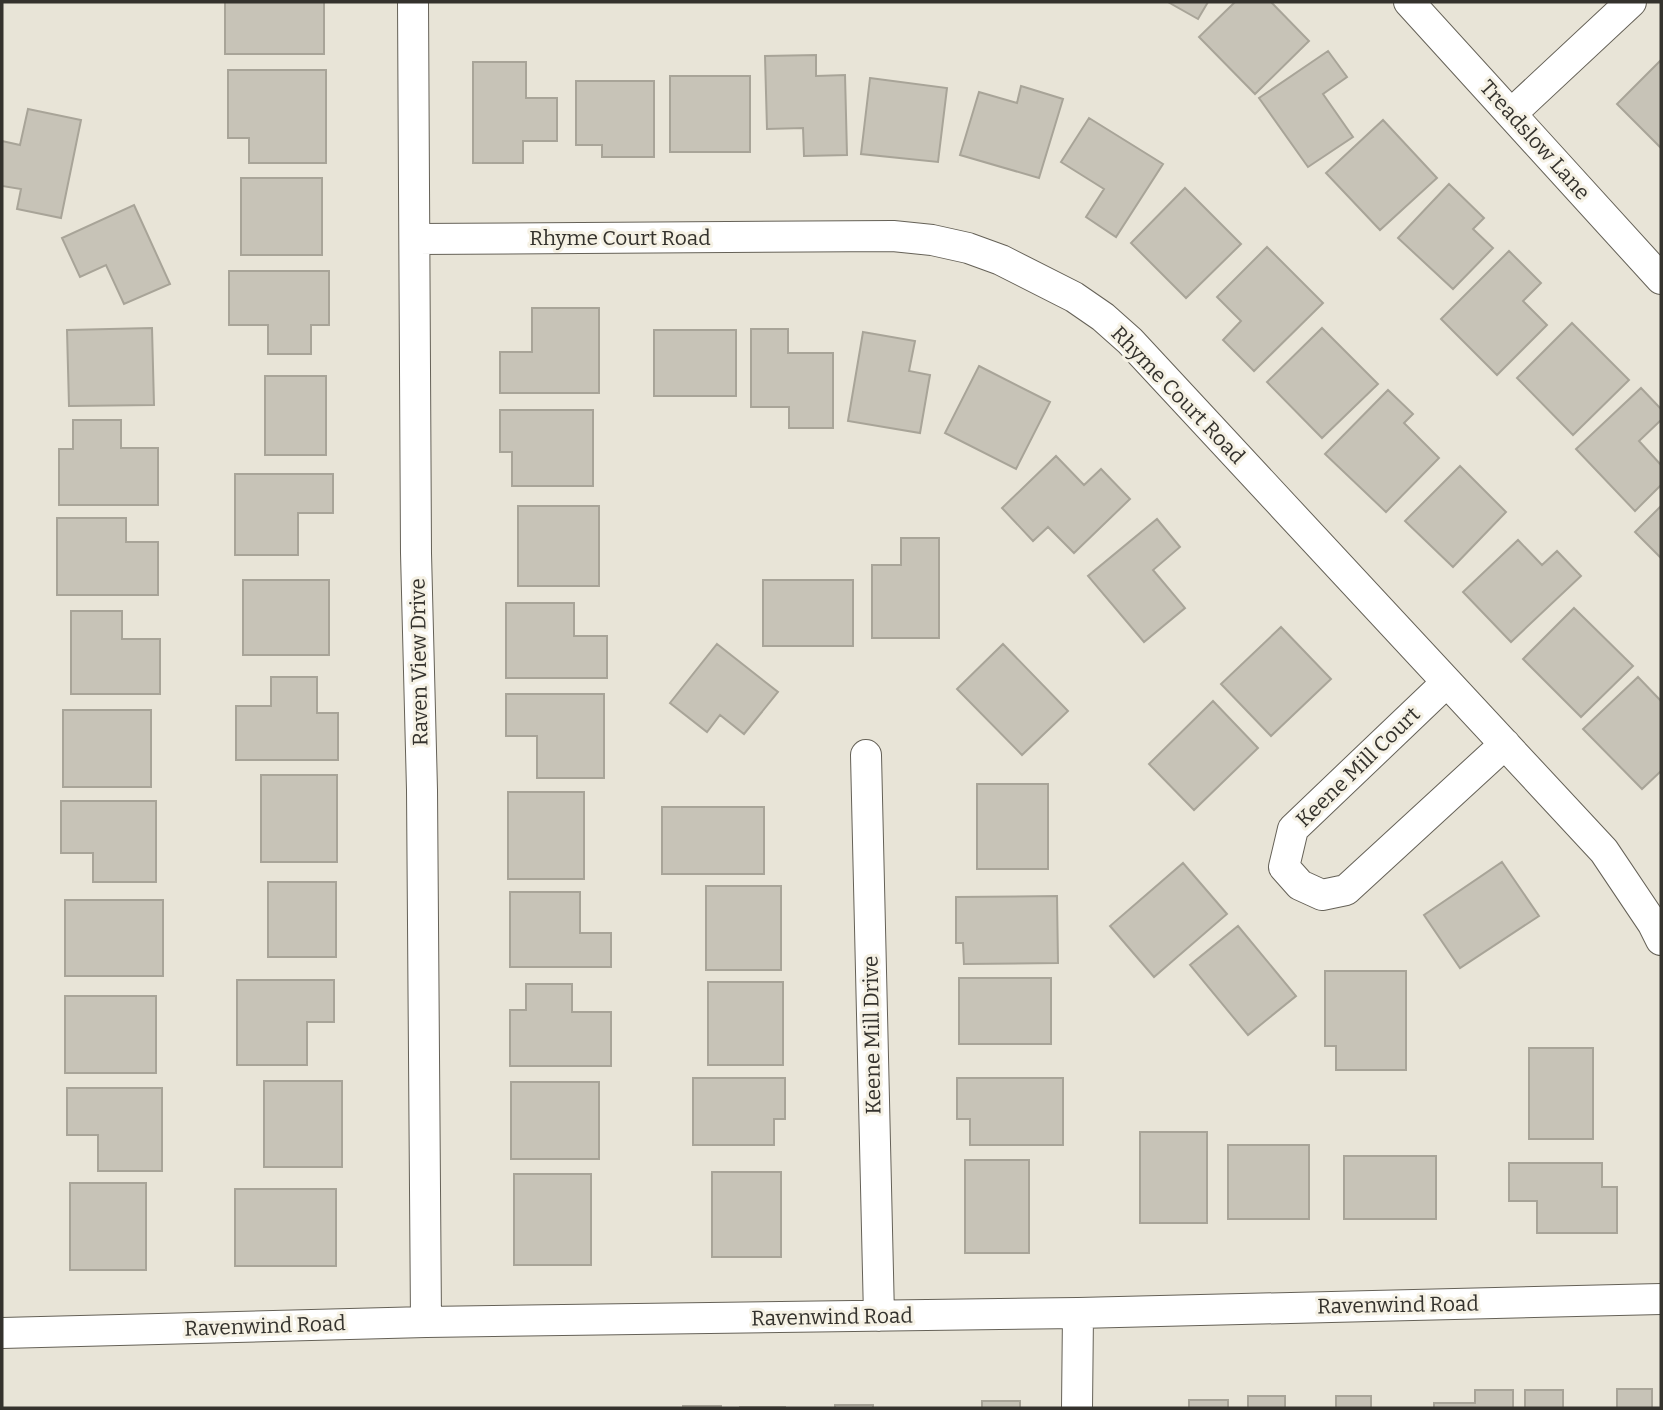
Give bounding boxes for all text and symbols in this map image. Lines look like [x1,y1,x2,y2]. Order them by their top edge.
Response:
street label: Treadslow Lane [1474,75,1596,205]
street label: Rhyme Court Road [529,225,711,251]
street label: Rhyme Court Road [1106,321,1250,469]
street label: Raven View Drive [405,578,433,746]
street label: Keene Mill Court [1291,701,1426,833]
street label: Keene Mill Drive [858,955,886,1115]
street label: Ravenwind Road [1317,1291,1479,1319]
street label: Ravenwind Road [751,1303,913,1331]
street label: Ravenwind Road [184,1310,346,1342]

